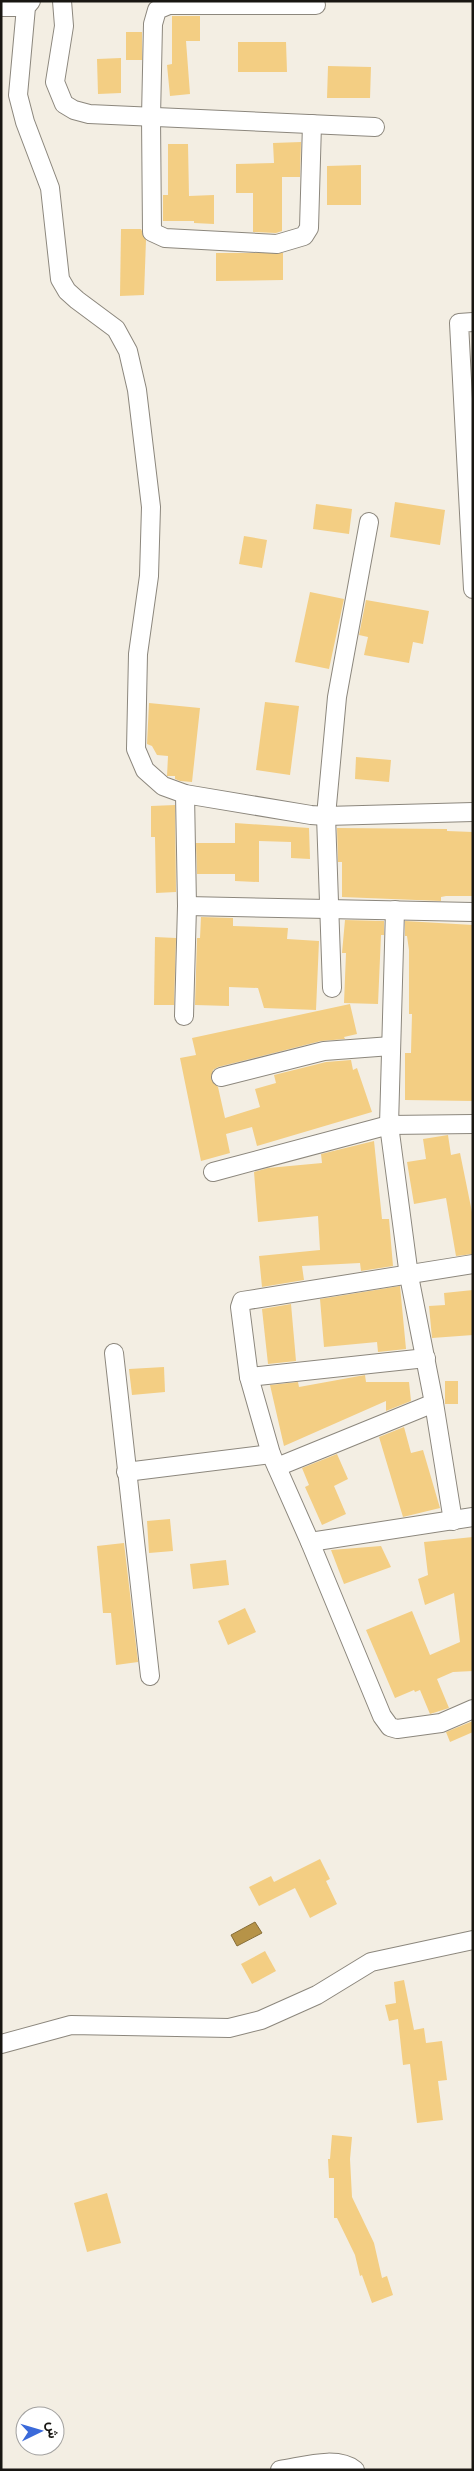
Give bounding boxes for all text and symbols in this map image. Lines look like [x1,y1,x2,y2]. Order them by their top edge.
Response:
north arrow [15,2406,65,2456]
text: ش [43,2421,64,2439]

